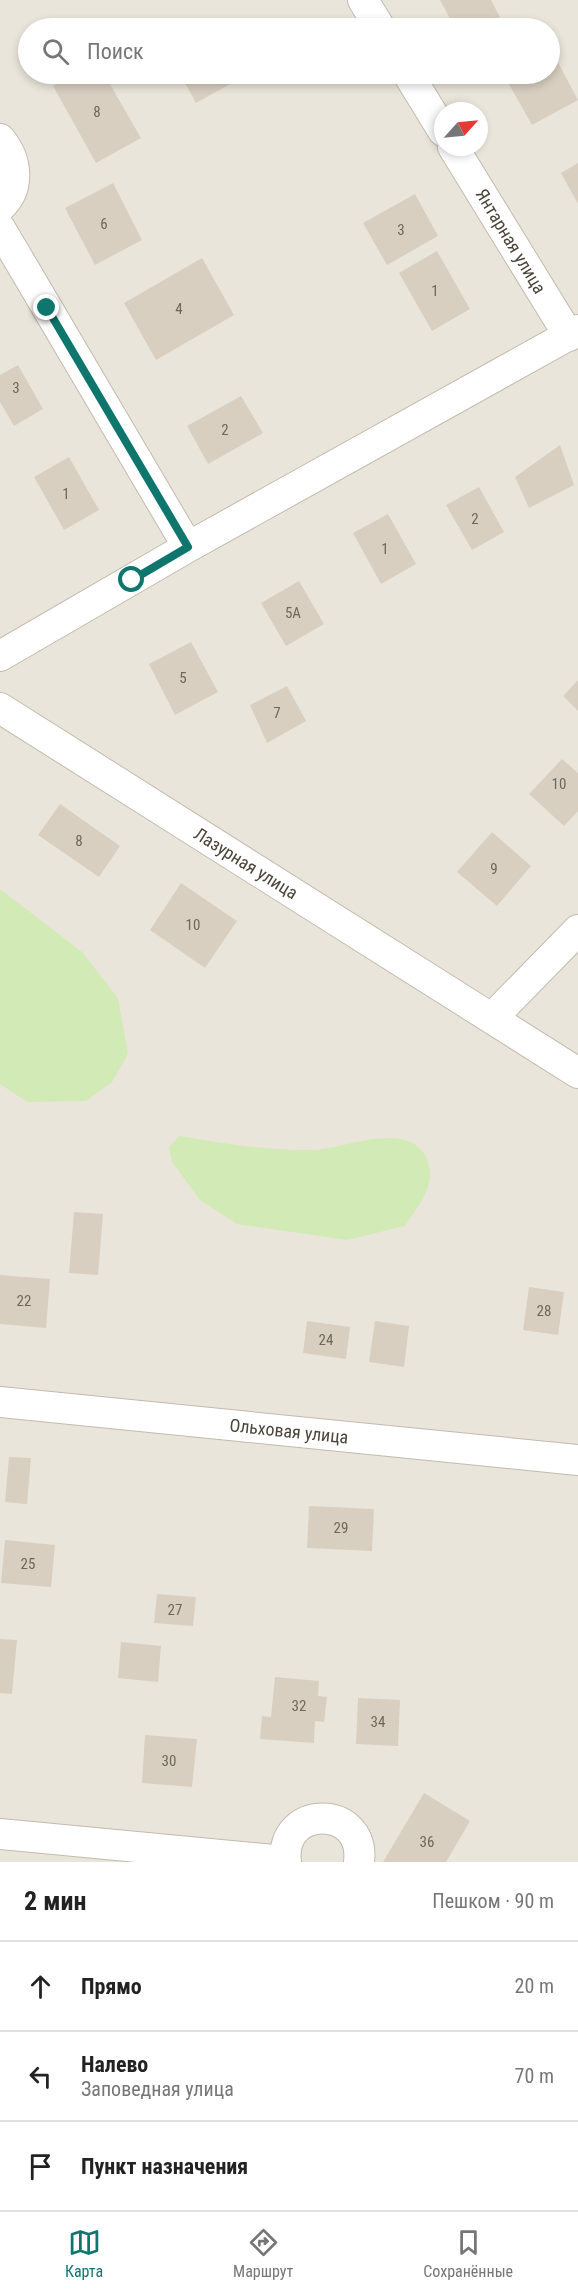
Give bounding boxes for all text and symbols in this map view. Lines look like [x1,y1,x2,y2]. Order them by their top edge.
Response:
search box [18,18,560,84]
icon: search [39,35,72,68]
text: Поиск [87,39,144,64]
north arrow [434,102,488,156]
house number: 8 [93,103,101,121]
street label: Янтарная улица [471,185,551,297]
house number: 6 [100,215,108,233]
house number: 3 [397,221,405,239]
house number: 1 [431,282,439,300]
route end [33,294,59,320]
house number: 4 [175,300,183,318]
house number: 3 [12,379,20,397]
house number: 2 [221,421,229,439]
house number: 1 [62,485,70,503]
house number: 2 [471,510,479,528]
house number: 1 [381,540,389,558]
route start [118,566,144,592]
house number: 5А [285,604,301,622]
house number: 5 [179,669,187,687]
house number: 7 [273,704,281,722]
house number: 10 [552,775,566,793]
street label: Лазурная улица [190,823,302,903]
house number: 8 [75,832,83,850]
house number: 9 [490,860,498,878]
house number: 10 [186,916,200,934]
house number: 22 [17,1292,31,1310]
house number: 28 [537,1302,551,1320]
house number: 24 [319,1331,333,1349]
street label: Ольховая улица [229,1414,349,1448]
house number: 29 [334,1519,348,1537]
house number: 25 [21,1555,35,1573]
house number: 27 [168,1601,182,1619]
house number: 32 [292,1697,306,1715]
house number: 34 [371,1713,385,1731]
house number: 30 [162,1752,176,1770]
house number: 36 [420,1833,434,1851]
text: 2 мин [24,1886,86,1916]
text: Пешком · 90 m [432,1889,554,1913]
icon: ahead [24,1970,57,2003]
text: Прямо [81,1974,142,1999]
text: 20 m [515,1974,554,1998]
text: Налево [81,2052,148,2077]
icon: left [24,2060,57,2093]
text: 70 m [515,2064,554,2088]
text: Заповедная улица [81,2077,234,2101]
icon: arrive [24,2150,57,2183]
text: Пункт назначения [81,2154,248,2179]
tab: Карта [65,2226,103,2281]
tab: Маршрут [233,2226,293,2281]
tab: Сохранённые [423,2226,513,2281]

